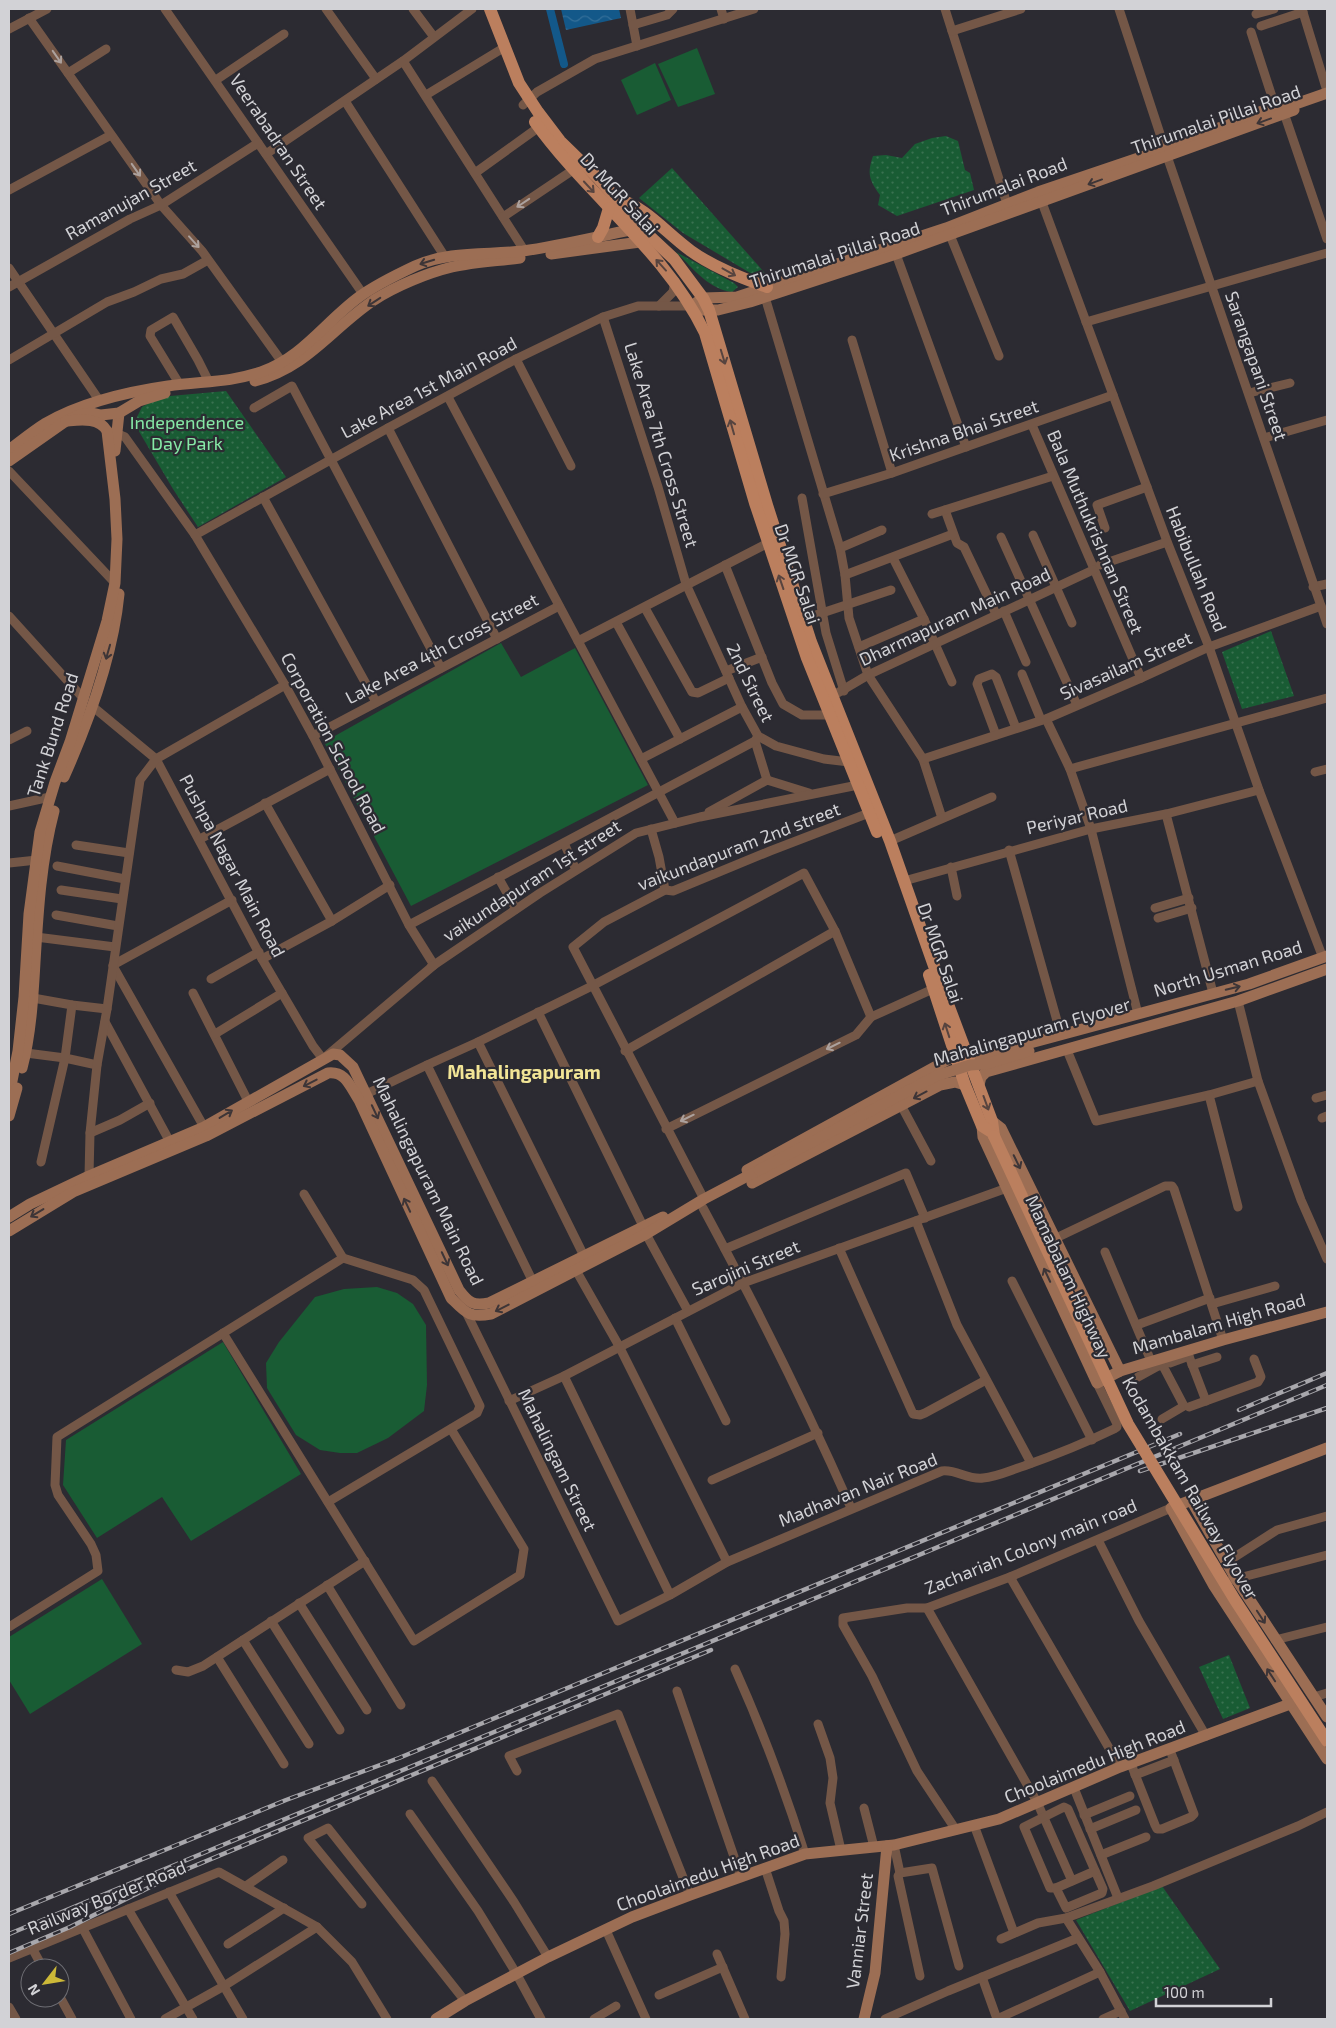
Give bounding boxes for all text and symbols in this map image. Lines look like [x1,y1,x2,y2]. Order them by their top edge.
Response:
one-way arrow [52,50,62,64]
street label: Veerabadran Street [225,69,332,214]
street label: Thirumalai Pillai Road [1128,80,1303,158]
one-way arrow [1257,117,1272,126]
street label: Dr MGR Salai [576,148,663,239]
street label: Thirumalai Road [937,152,1070,220]
street label: Ramanujan Street [61,154,200,244]
one-way arrow [131,163,141,177]
one-way arrow [1088,178,1103,187]
one-way arrow [583,181,595,193]
one-way arrow [517,198,531,208]
street label: Thirumalai Pillai Road [747,216,923,292]
one-way arrow [188,235,199,248]
one-way arrow [420,258,436,268]
one-way arrow [655,259,667,272]
one-way arrow [721,267,736,277]
street label: Sarangapani Street [1221,288,1293,443]
one-way arrow [367,297,381,307]
street label: Lake Area 1st Main Road [337,331,520,443]
street label: Lake Area 7th Cross Street [620,339,704,550]
one-way arrow [719,349,729,365]
street label: Krishna Bhai Street [886,394,1041,466]
park label: Independence Day Park [130,411,244,454]
one-way arrow [727,420,737,436]
street label: Bala Muthukrishnan Street [1043,426,1149,637]
street label: Habibullah Road [1162,503,1232,635]
street label: Dr MGR Salai [770,521,825,627]
street label: Dharmapuram Main Road [855,562,1054,670]
one-way arrow [776,574,786,590]
street label: Lake Area 4th Cross Street [341,588,542,708]
street label: Sivasailam Street [1056,626,1195,704]
street label: 2nd Street [722,640,779,726]
one-way arrow [102,644,112,660]
street label: Corporation School Road [277,648,391,837]
street label: Tank Bund Road [22,670,83,800]
street label: Pushpa Nagar Main Road [175,770,291,961]
street label: Periyar Road [1024,794,1130,838]
street label: vaikundapuram 2nd street [634,797,843,895]
street label: vaikundapuram 1st street [438,814,625,946]
street label: Dr MGR Salai [913,900,968,1006]
street label: North Usman Road [1151,935,1305,1001]
one-way arrow [1224,983,1240,992]
street label: Mahalingapuram Flyover [931,992,1133,1070]
one-way arrow [941,1022,951,1038]
one-way arrow [826,1042,841,1051]
district label: Mahalingapuram [447,1060,601,1083]
street label: Mahalingapuram Main Road [369,1072,489,1289]
one-way arrow [303,1079,318,1088]
one-way arrow [913,1091,928,1101]
one-way arrow [982,1095,991,1110]
one-way arrow [371,1104,380,1119]
one-way arrow [219,1108,233,1118]
one-way arrow [680,1113,695,1123]
one-way arrow [1013,1154,1023,1169]
street label: Mamabalam Highway [1021,1191,1117,1362]
one-way arrow [402,1197,412,1212]
one-way arrow [31,1209,45,1219]
street label: Sarojini Street [688,1234,803,1300]
one-way arrow [441,1251,450,1266]
one-way arrow [1042,1268,1052,1283]
street label: Mambalam High Road [1130,1288,1308,1358]
one-way arrow [495,1304,510,1313]
street label: Kodambakkam Railway Flyover [1118,1372,1264,1603]
street label: Mahalingam Street [514,1385,602,1535]
street label: Madhavan Nair Road [775,1447,940,1531]
street label: Zachariah Colony main road [921,1493,1140,1599]
one-way arrow [1256,1610,1266,1624]
one-way arrow [1266,1668,1276,1682]
street label: Choolaimedu High Road [1001,1715,1188,1807]
street label: Choolaimedu High Road [613,1829,802,1915]
street label: Railway Border Road [24,1855,189,1939]
street label: Vanniar Street [841,1872,877,1990]
north arrow [20,1958,70,2008]
scale bar [1156,1976,1271,2008]
text: N [24,1981,43,1999]
text: 100 m [1164,1983,1205,2001]

